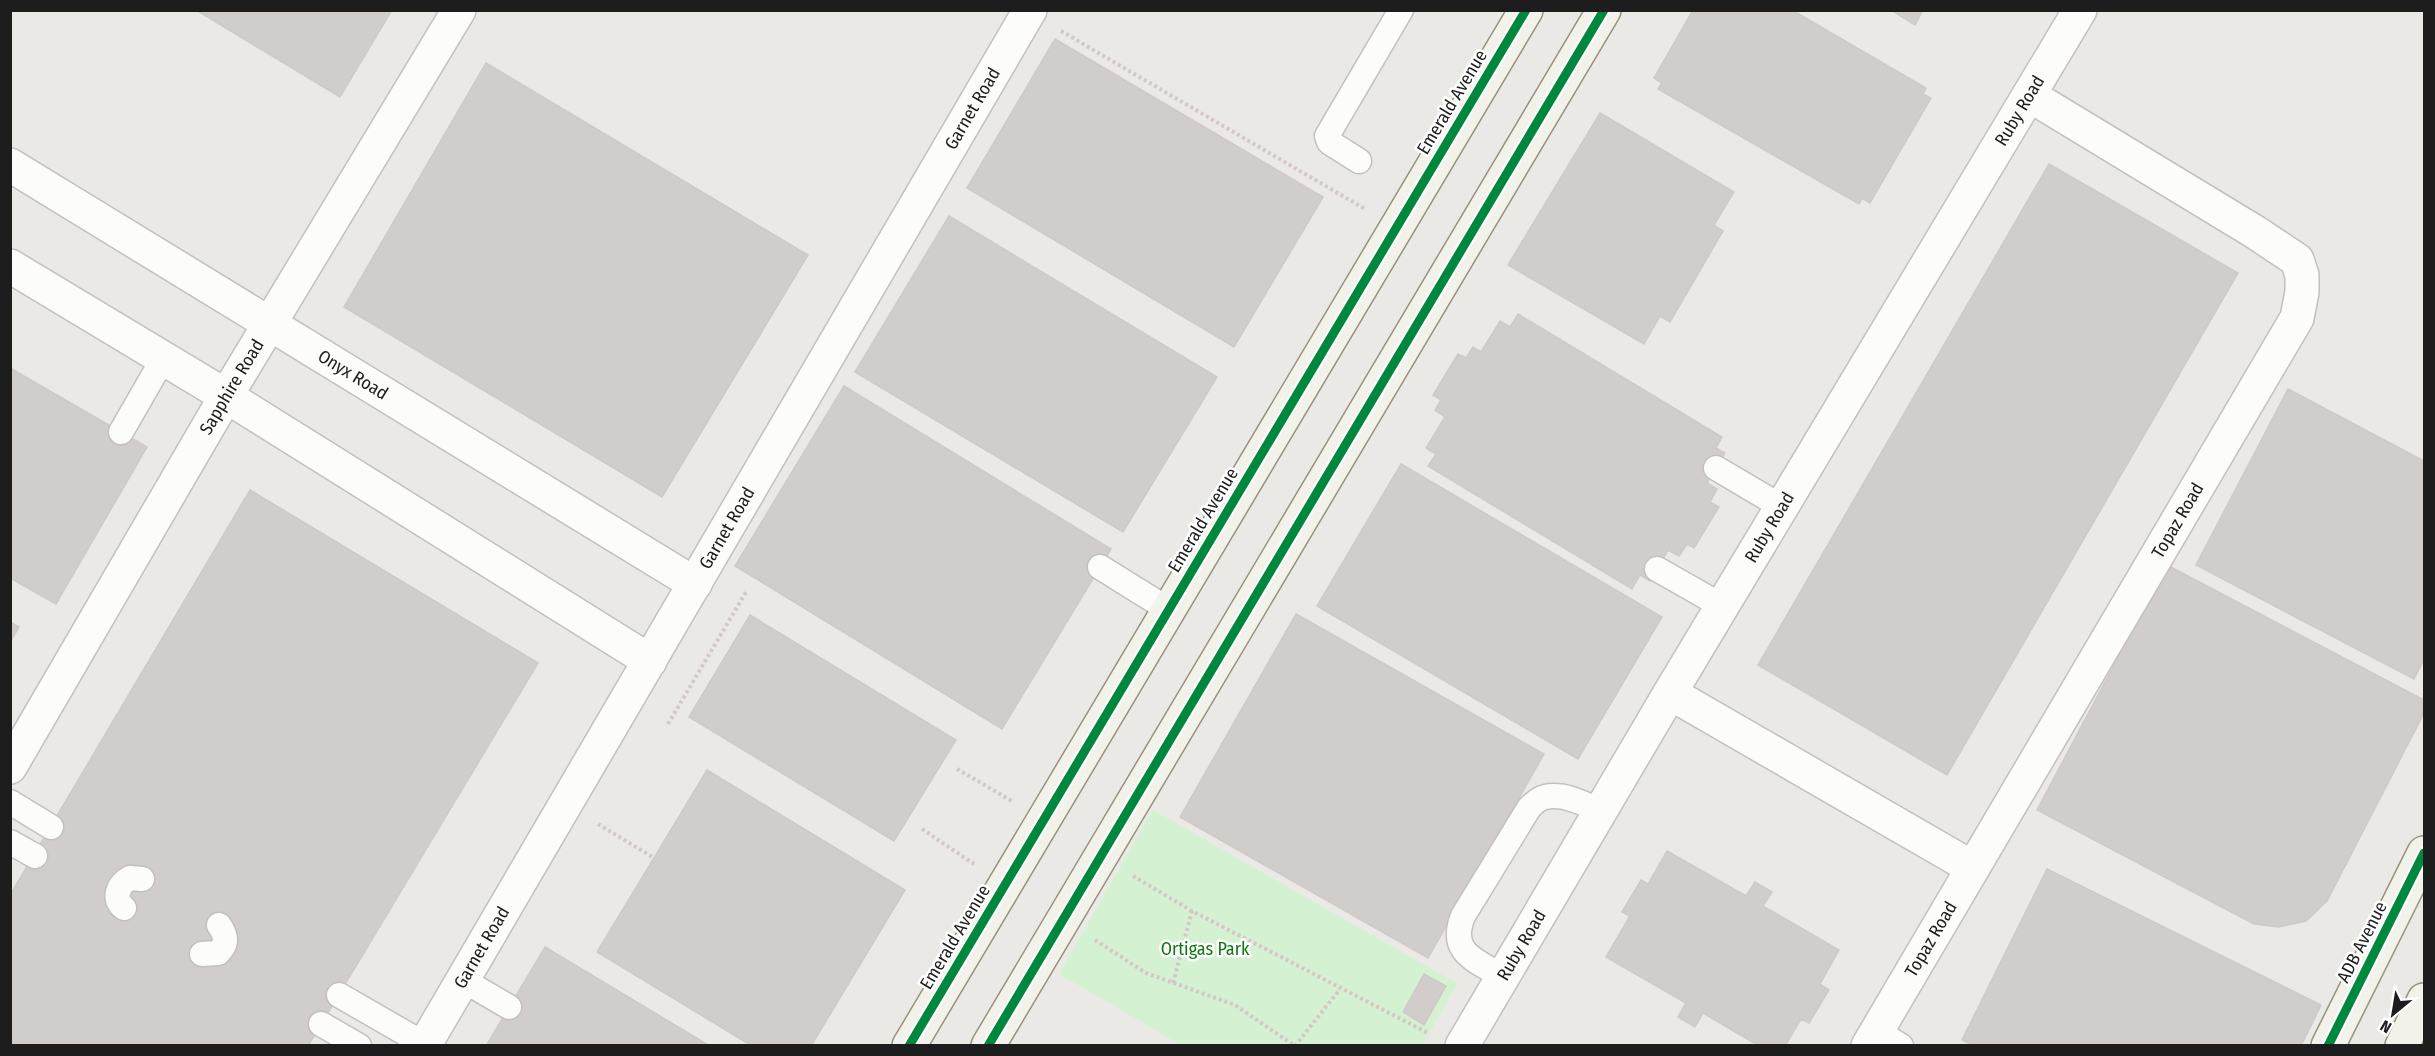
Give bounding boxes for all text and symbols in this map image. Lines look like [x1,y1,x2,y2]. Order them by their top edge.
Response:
street label: Emerald Avenue [1412,46,1492,158]
street label: Garnet Road [940,64,1005,154]
street label: Ruby Road [1990,71,2049,150]
street label: Sapphire Road [195,335,269,439]
street label: Onyx Road [314,345,392,405]
street label: Emerald Avenue [1163,464,1243,576]
street label: Topaz Road [2147,479,2208,562]
street label: Garnet Road [694,483,759,573]
street label: Ruby Road [1740,488,1799,567]
street label: Emerald Avenue [915,881,995,993]
street label: Topaz Road [1900,897,1962,981]
street label: ADB Avenue [2332,898,2392,986]
street label: Garnet Road [449,903,514,993]
street label: Ruby Road [1492,906,1551,985]
park label: Ortigas Park [1161,938,1250,960]
north arrow [2363,984,2423,1044]
text: N [2377,1016,2395,1037]

